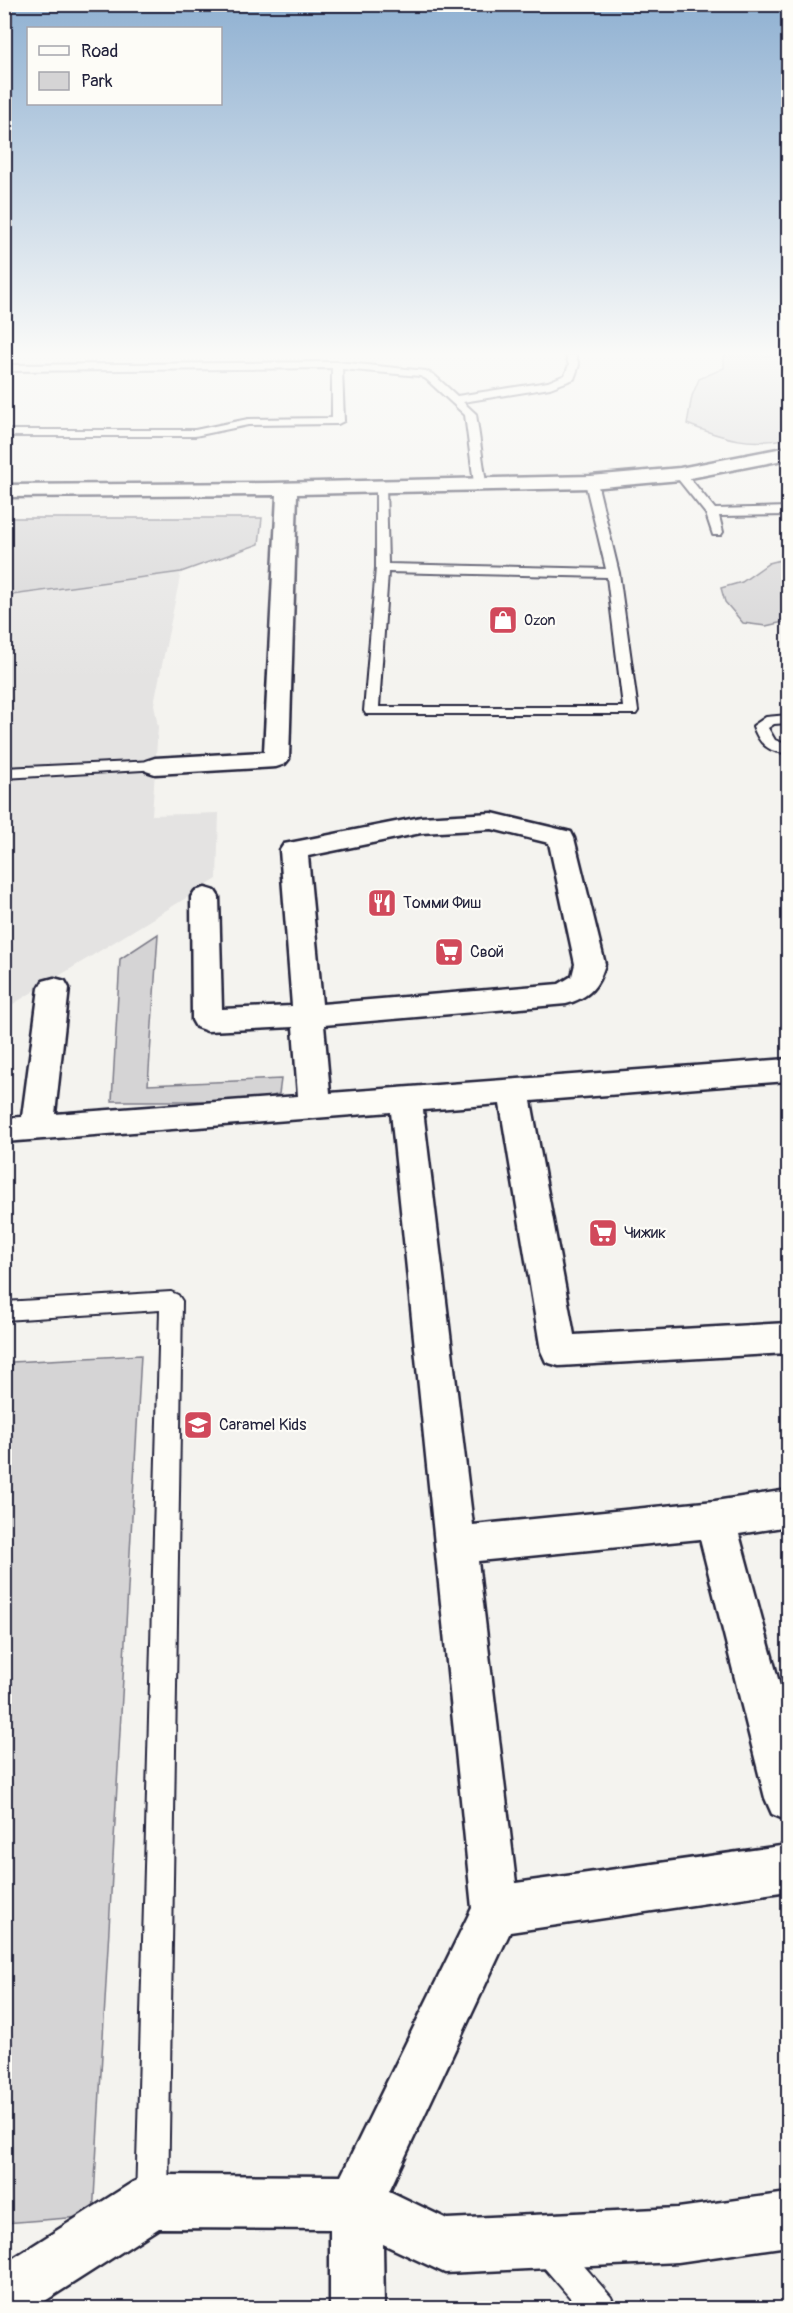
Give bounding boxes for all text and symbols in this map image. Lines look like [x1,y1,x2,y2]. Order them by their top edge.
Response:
legend [27,27,222,105]
text: Road [81,40,118,63]
text: Park [81,70,113,93]
shop icon: Ozon [487,604,519,636]
place label: Ozon [524,612,556,629]
restaurant icon: Томми Фиш [366,887,398,919]
place label: Томми Фиш [403,893,481,913]
supermarket icon: Свой [433,936,465,968]
place label: Свой [470,942,504,962]
supermarket icon: Чижик [587,1217,619,1249]
place label: Чижик [624,1223,666,1243]
school or university icon: Caramel Kids [182,1409,214,1441]
place label: Caramel Kids [219,1415,306,1435]

